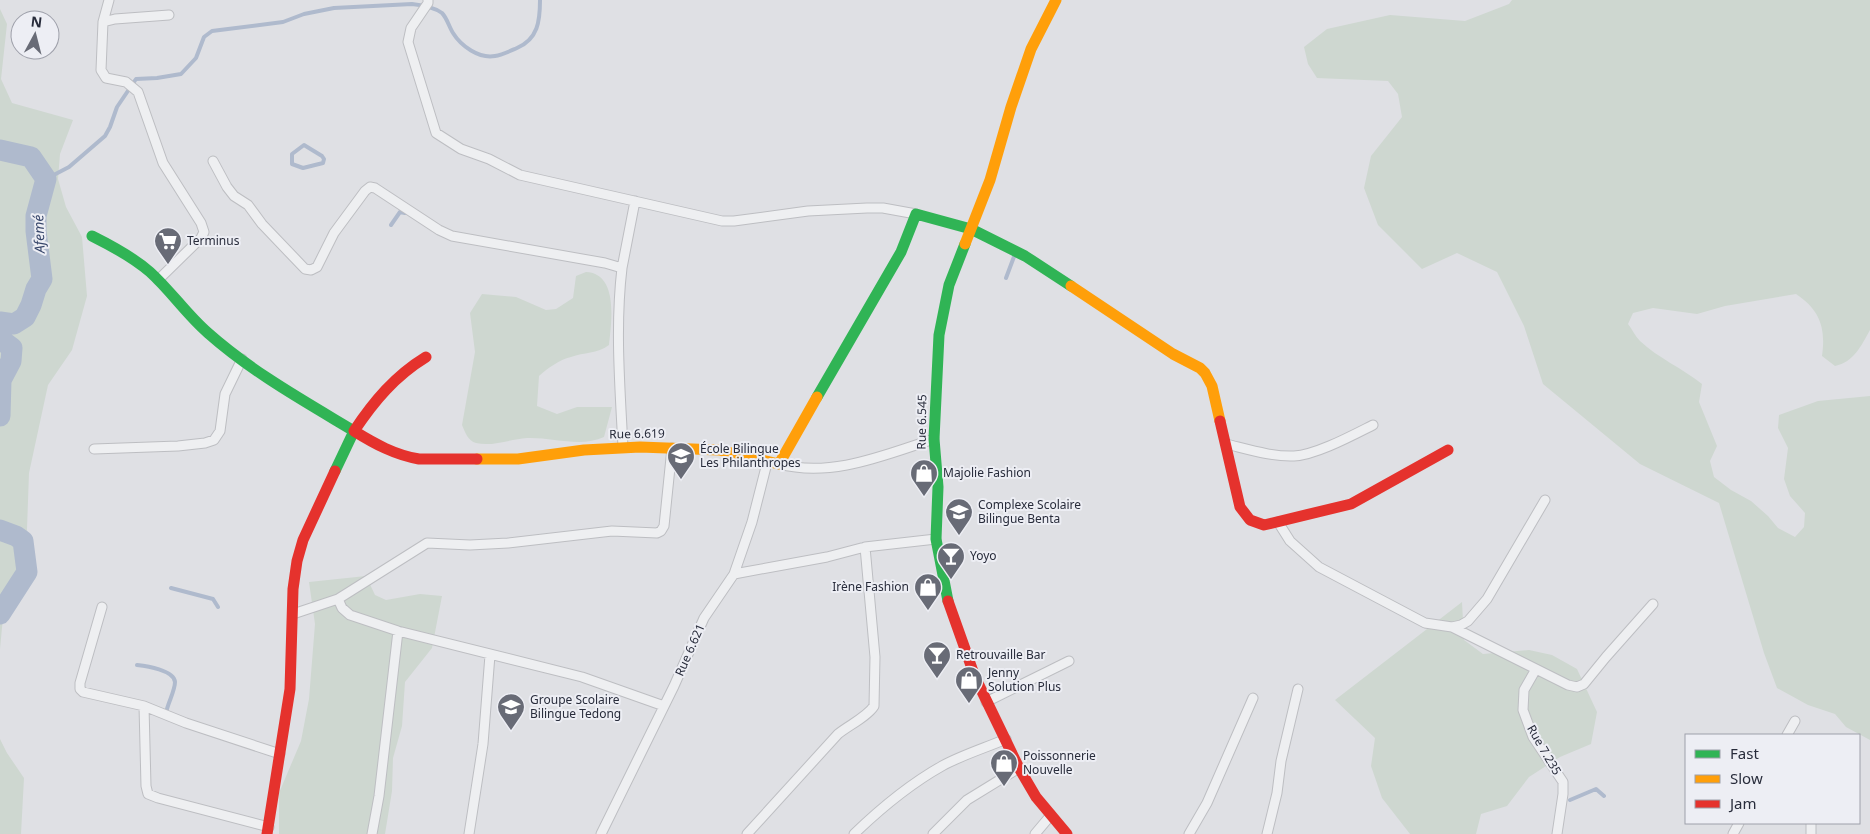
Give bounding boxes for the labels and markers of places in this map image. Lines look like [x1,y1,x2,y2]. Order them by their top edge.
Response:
supermarket icon: Terminus [153,226,183,265]
place label: Terminus [187,232,240,249]
place label: École Bilingue Les Philanthropes [700,440,801,471]
school or university icon: École Bilingue Les Philanthropes [666,441,696,480]
shop icon: Majolie Fashion [909,458,939,497]
place label: Majolie Fashion [943,464,1031,481]
place label: Complexe Scolaire Bilingue Benta [978,496,1081,527]
school or university icon: Complexe Scolaire Bilingue Benta [944,497,974,536]
bar icon: Yoyo [936,541,966,580]
place label: Yoyo [970,547,997,564]
shop icon: Irène Fashion [913,572,943,611]
place label: Irène Fashion [832,578,909,595]
bar icon: Retrouvaille Bar [922,640,952,679]
place label: Retrouvaille Bar [956,646,1045,663]
place label: Jenny Solution Plus [987,664,1061,695]
shop icon: Jenny Solution Plus [954,665,984,704]
place label: Groupe Scolaire Bilingue Tedong [530,691,621,722]
school or university icon: Groupe Scolaire Bilingue Tedong [496,692,526,731]
place label: Poissonnerie Nouvelle [1023,747,1096,778]
shop icon: Poissonnerie Nouvelle [989,748,1019,787]

